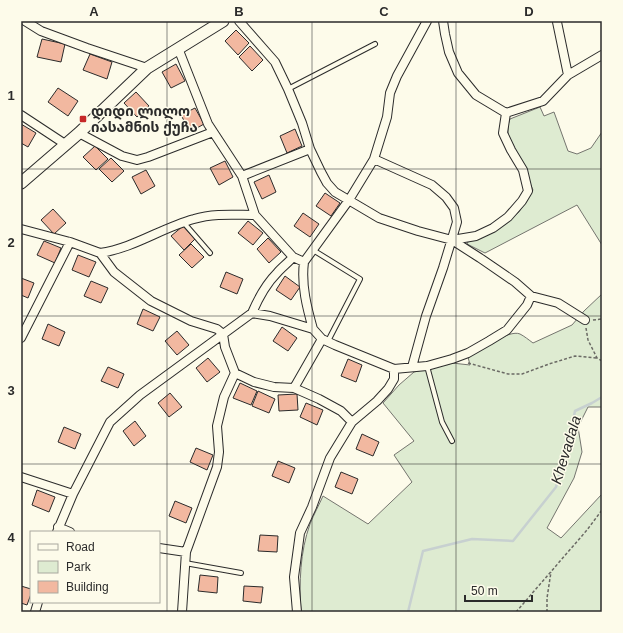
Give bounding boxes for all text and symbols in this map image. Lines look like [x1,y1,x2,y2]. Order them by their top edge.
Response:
text: A [89,4,99,19]
text: B [234,4,244,19]
text: C [379,4,389,19]
text: D [524,4,534,19]
text: 1 [7,88,15,103]
place label: დიდი ლილო იასამნის ქუჩა [91,103,198,136]
marker: დიდი ლილო იასამნის ქუჩა [78,114,88,124]
text: 2 [7,235,15,250]
text: 3 [7,383,15,398]
water label: Khevadala [547,413,584,486]
text: 4 [7,530,15,545]
legend [30,531,160,603]
text: Road [66,540,95,554]
text: Park [66,560,92,574]
scale bar [465,577,532,603]
text: Building [66,580,109,594]
text: 50 m [471,584,498,598]

